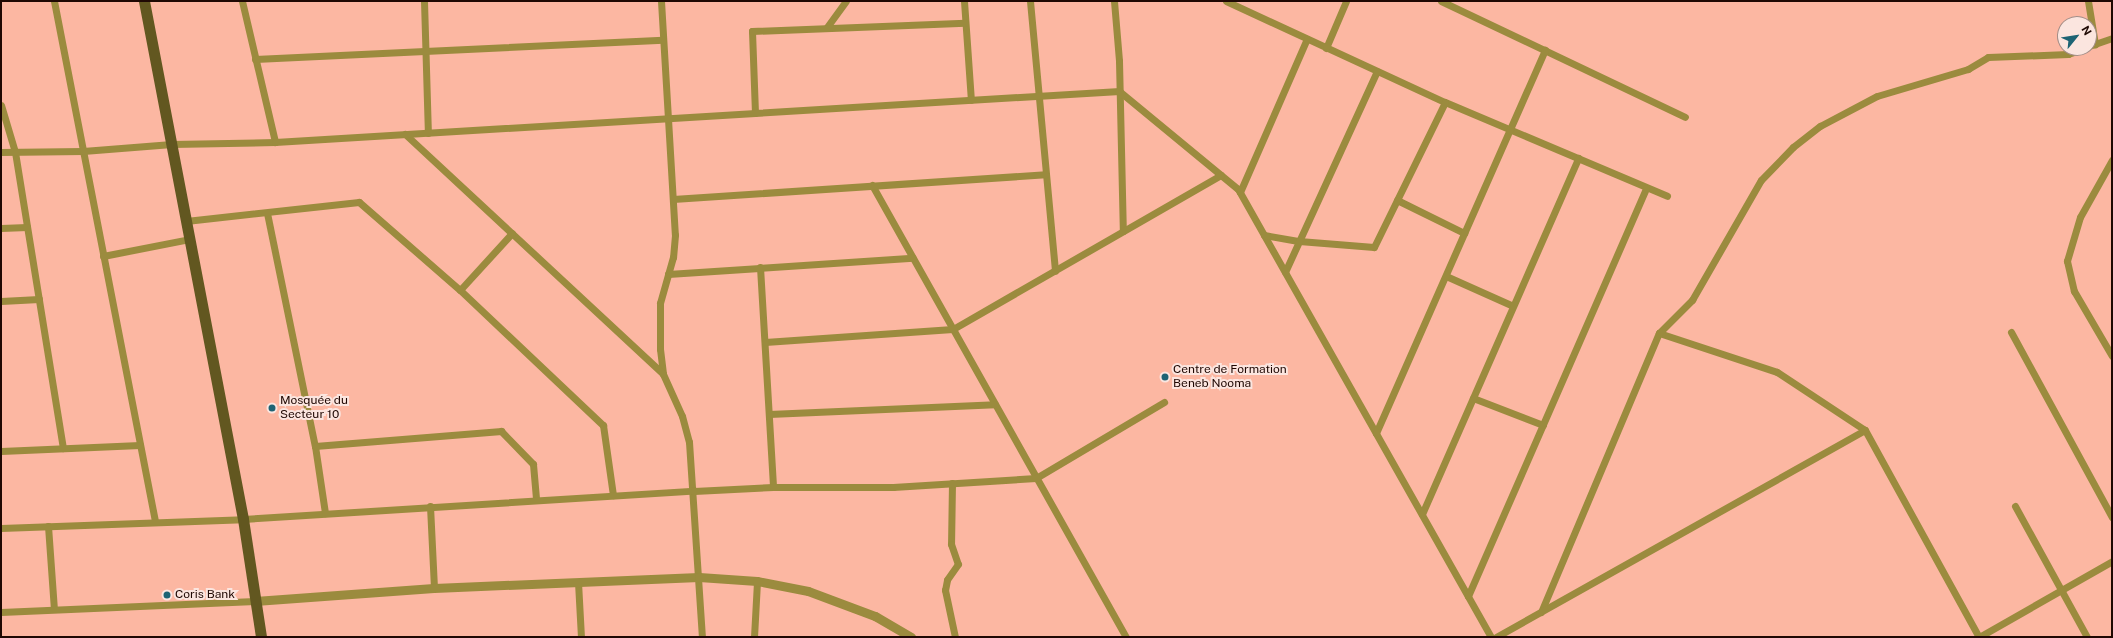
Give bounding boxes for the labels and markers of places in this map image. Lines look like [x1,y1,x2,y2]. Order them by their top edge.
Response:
place label: Centre de Formation Beneb Nooma [1173,363,1287,391]
marker: Centre de Formation Beneb Nooma [1160,372,1170,382]
place label: Mosquée du Secteur 10 [280,394,348,422]
marker: Mosquée du Secteur 10 [267,403,277,413]
place label: Coris Bank [175,588,235,602]
marker: Coris Bank [162,590,172,600]

